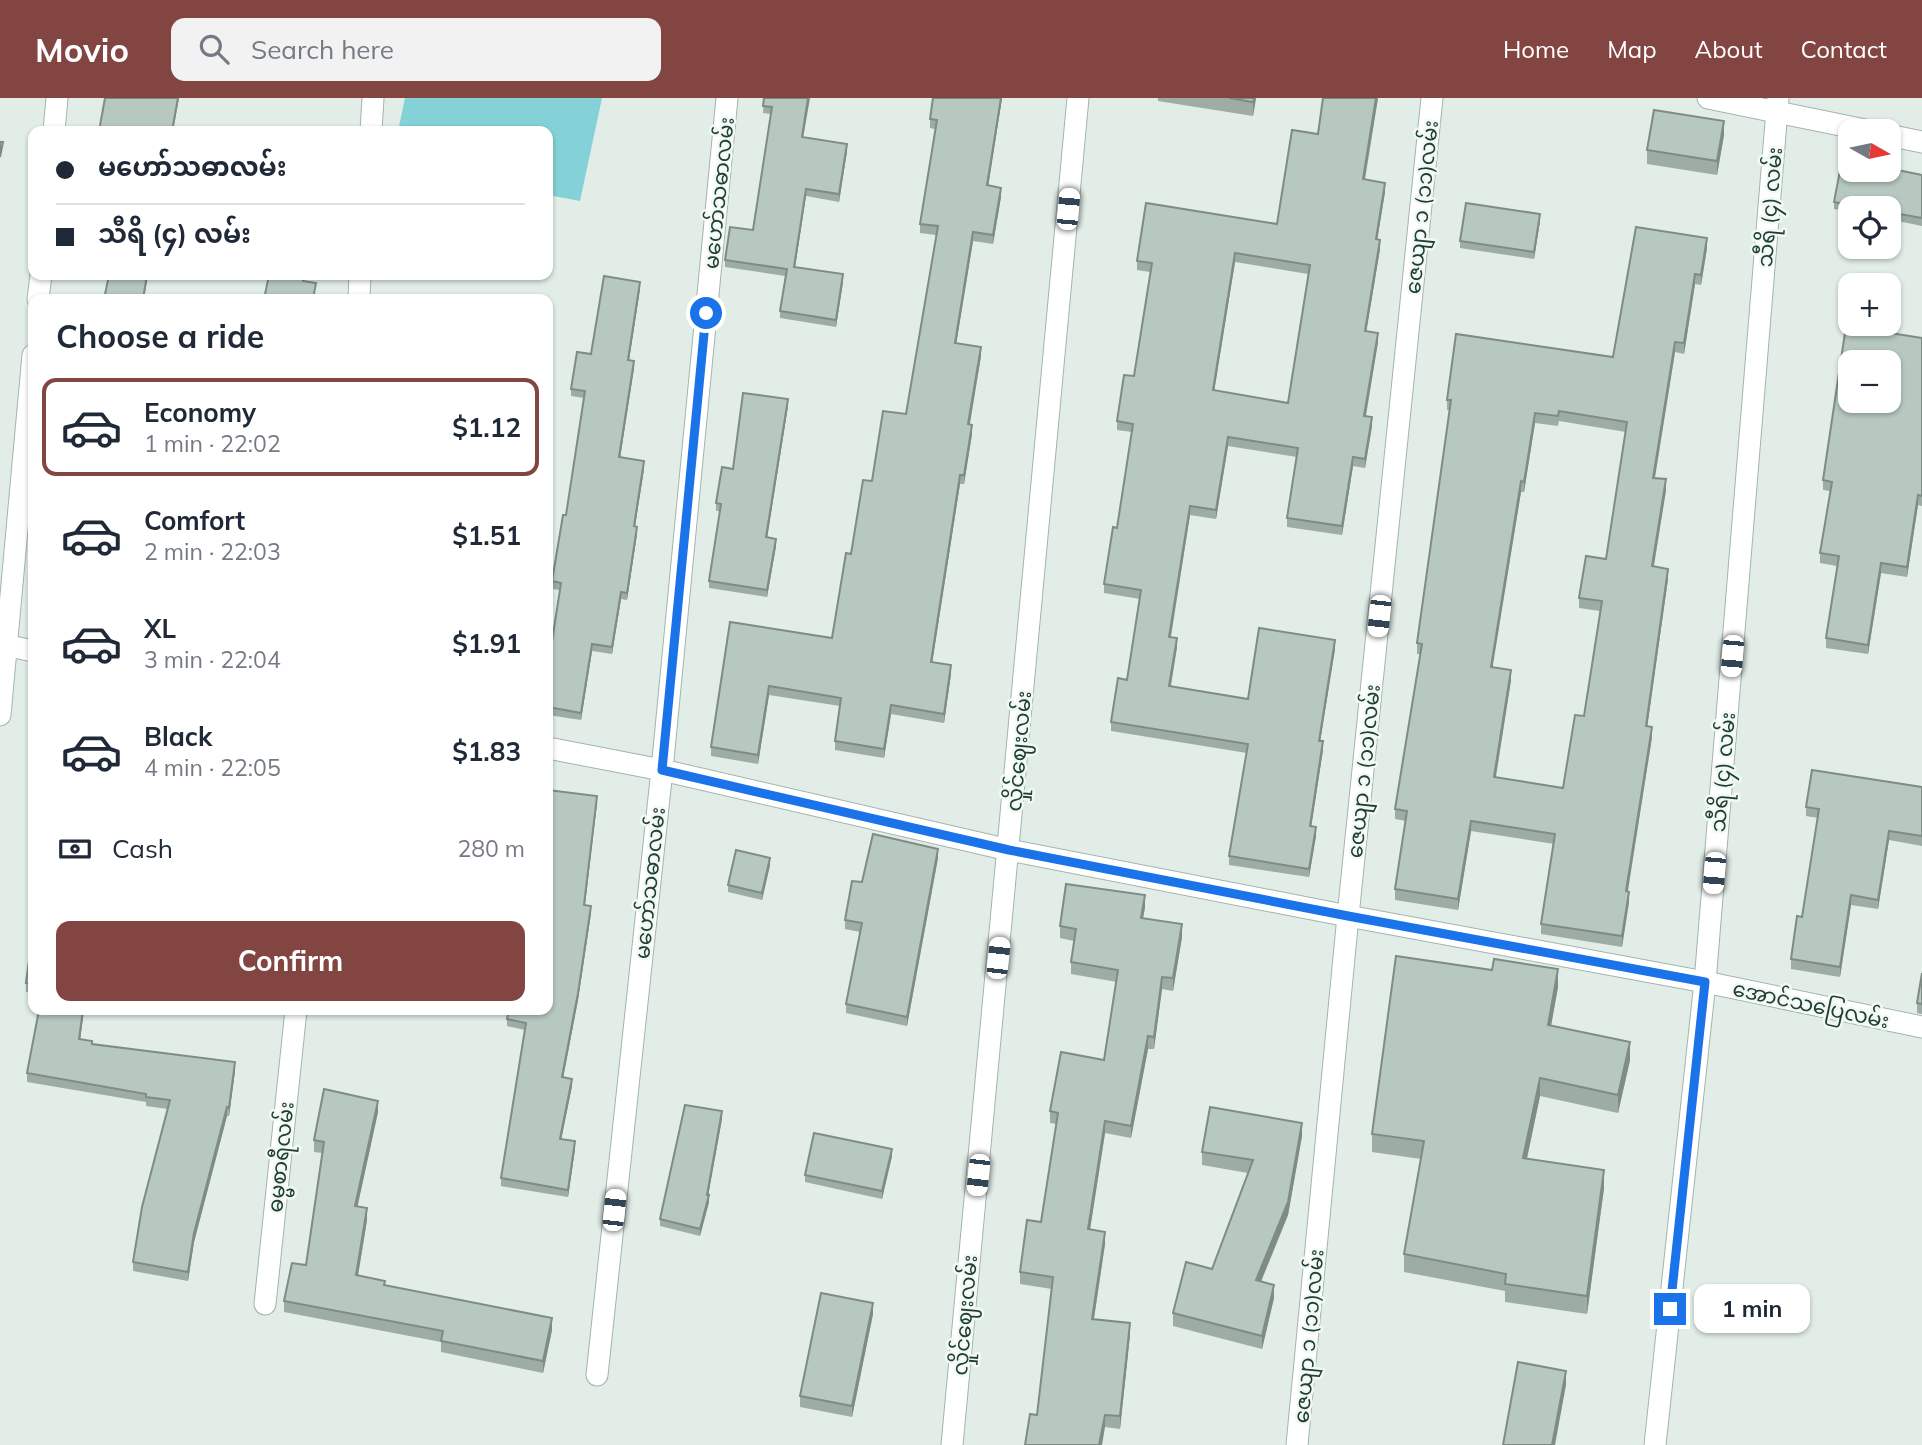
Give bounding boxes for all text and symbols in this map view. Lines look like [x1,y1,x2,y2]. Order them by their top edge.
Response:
search box [171,18,661,81]
text: Movio [35,29,129,70]
icon: search [195,30,233,68]
text: Search here [251,33,394,66]
text: Home [1503,34,1569,64]
text: Map [1607,34,1657,64]
text: About [1695,34,1763,64]
text: Contact [1801,34,1887,64]
street label: မဟော်သဓာလမ်း [695,115,739,270]
street label: ဇေယျာ ၁ (၁၁)လမ်း [1397,119,1449,296]
north arrow [1838,119,1900,182]
map controls [1838,119,1901,413]
street label: သီရိ (၄) လမ်း [1749,146,1792,269]
text: မဟော်သဓာလမ်း [98,150,287,183]
car [1056,187,1081,231]
button: locate [1838,196,1901,259]
text: သီရိ (၄) လမ်း [98,217,251,250]
button: + [1838,273,1901,336]
route start [690,297,722,329]
text: Choose a ride [56,316,264,356]
button: − [1838,350,1901,413]
icon: car [60,396,123,459]
text: Economy [144,396,256,429]
text: $1.12 [452,411,521,444]
text: 1 min · 22:02 [144,429,281,458]
icon: car [60,504,123,567]
text: Comfort [144,504,245,537]
text: $1.51 [452,519,521,552]
text: 2 min · 22:03 [144,537,281,566]
car [1367,594,1392,638]
icon: car [60,612,123,675]
text: XL [144,612,176,645]
text: $1.91 [452,627,521,660]
car [1720,634,1745,678]
text: 3 min · 22:04 [144,645,281,674]
street label: ဇေယျာ ၁ (၁၁)လမ်း [1339,683,1391,860]
street label: လှိုင်ဈေးလမ်း [998,689,1041,813]
street label: သီရိ (၄) လမ်း [1702,711,1745,834]
icon: car [60,720,123,783]
text: Black [144,720,212,753]
text: $1.83 [452,735,521,768]
text: 4 min · 22:05 [144,753,281,782]
street label: မဟော်သဓာလမ်း [626,805,670,960]
icon: cash [56,830,94,868]
text: Cash [112,832,173,865]
text: 280 m [457,834,525,863]
car [1702,851,1727,895]
button: Confirm [56,921,525,1001]
car [986,936,1011,980]
street label: အောင်သပြေလမ်း [1729,973,1892,1038]
street label: ဓမ္မစာရီလမ်း [259,1100,304,1214]
car [966,1153,991,1197]
car [602,1188,627,1232]
street label: ဇေယျာ ၁ (၁၁)လမ်း [1285,1248,1335,1425]
street label: လှိုင်ဈေးလမ်း [944,1253,987,1377]
callout: 1 min [1694,1284,1810,1334]
route end [1654,1293,1686,1325]
text: 1 min [1722,1294,1782,1323]

